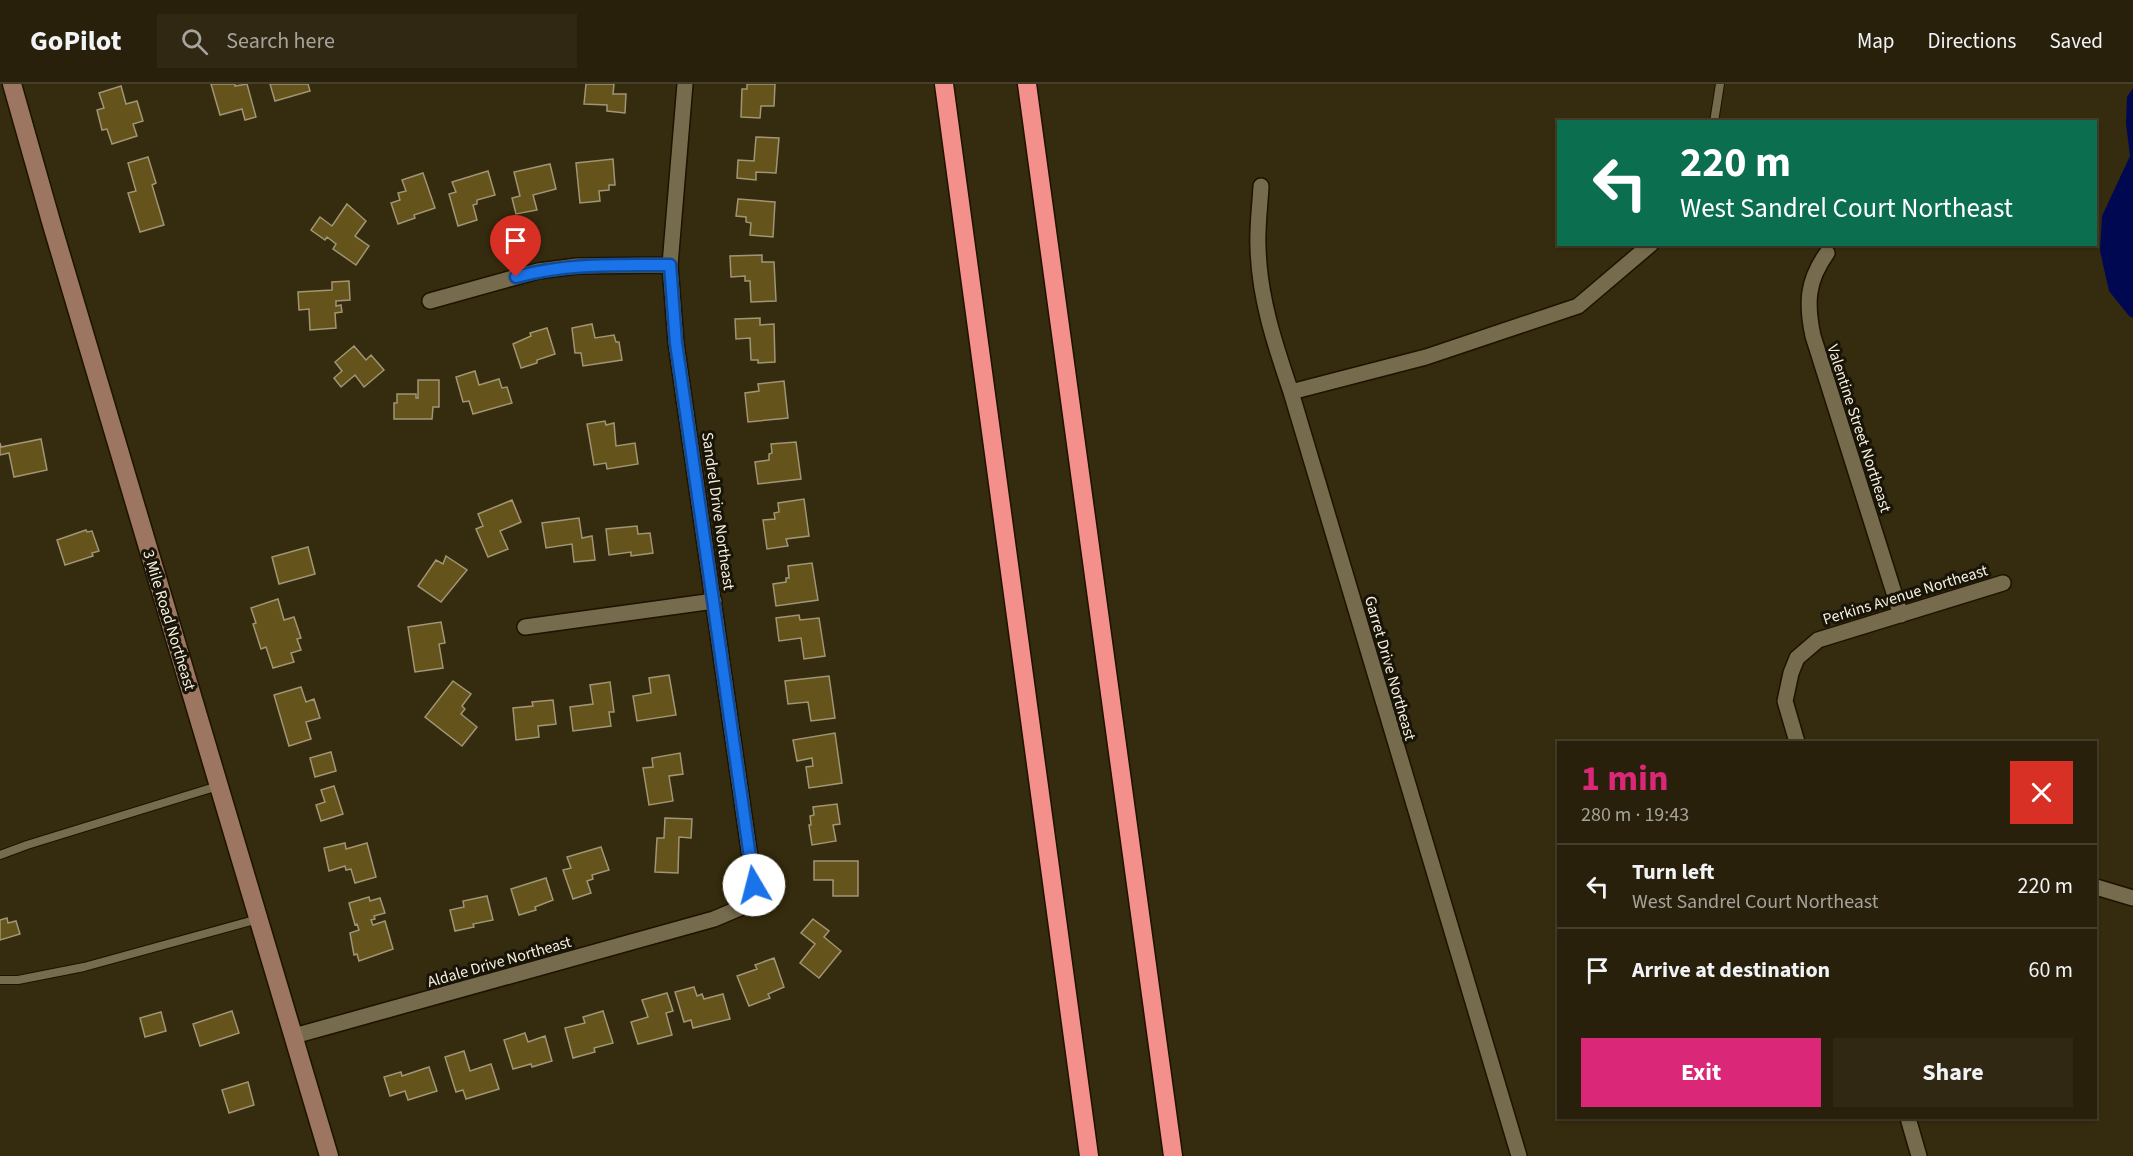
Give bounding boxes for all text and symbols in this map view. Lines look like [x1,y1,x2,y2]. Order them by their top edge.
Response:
search box [157,14,577,68]
text: GoPilot [30,21,121,61]
icon: search [178,25,211,58]
text: Search here [226,25,335,57]
text: Map [1857,26,1895,56]
text: Directions [1928,26,2016,56]
text: Saved [2049,26,2103,56]
text: 220 m [1680,133,1791,193]
icon: left [1581,144,1659,222]
text: West Sandrel Court Northeast [1680,189,2013,228]
pin [490,215,541,277]
icon: arrive [499,224,532,257]
street label: Valentine Street Northeast [1821,341,1897,516]
street label: Sandrel Drive Northeast [696,431,740,592]
street label: 3 Mile Road Northeast [137,547,201,694]
street label: Perkins Avenue Northeast [1820,559,1991,631]
street label: Garret Drive Northeast [1359,593,1421,744]
text: 1 min [1581,753,1669,804]
button: close [2010,761,2073,824]
text: 280 m · 19:43 [1581,801,1689,829]
position arrow [722,853,786,917]
text: Turn left [1632,856,1714,888]
icon: left [1581,870,1614,903]
text: 220 m [2018,870,2073,902]
text: West Sandrel Court Northeast [1632,888,1879,916]
street label: Aldale Drive Northeast [425,931,575,993]
icon: arrive [1581,954,1614,987]
text: Arrive at destination [1632,954,1830,986]
text: 60 m [2028,954,2073,986]
button: Exit [1581,1038,1821,1107]
button: Share [1833,1038,2073,1107]

